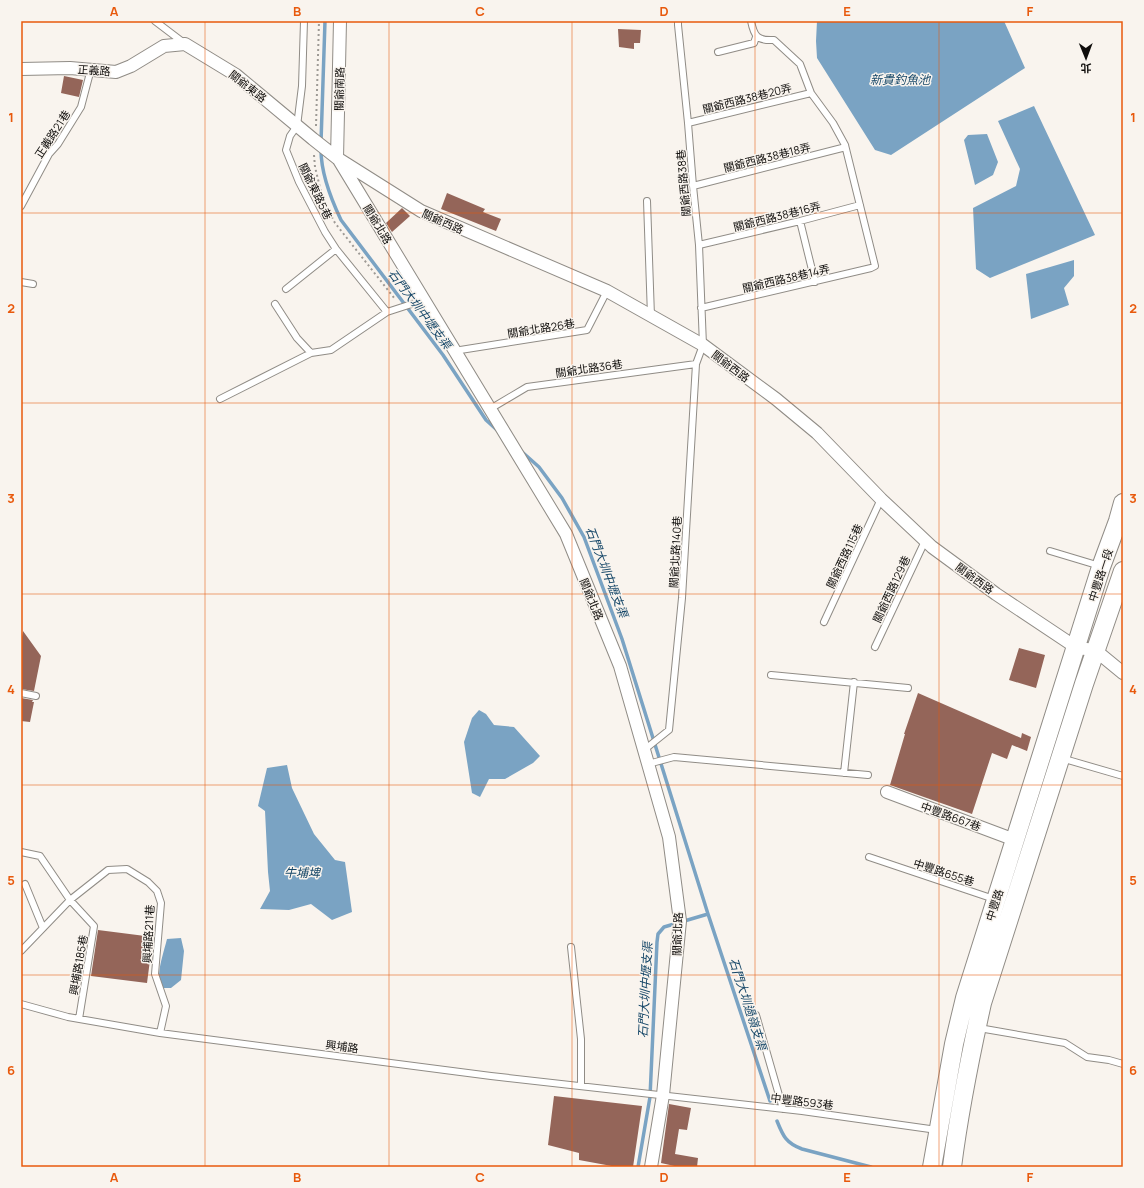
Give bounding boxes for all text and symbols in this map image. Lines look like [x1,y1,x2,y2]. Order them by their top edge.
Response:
text: A [110,2,119,20]
text: B [293,2,301,20]
text: C [475,2,485,20]
text: D [659,2,669,20]
text: E [843,2,851,20]
text: F [1027,2,1034,20]
north arrow [1066,38,1106,78]
street label: 正義路 [77,61,111,79]
text: 北 [1081,61,1092,76]
street label: 關爺東路 [226,67,270,105]
street label: 關爺南路 [331,67,347,111]
water label: 新貴釣魚池 [870,71,932,88]
street label: 關爺西路38巷20弄 [701,80,793,116]
street label: 正義路21巷 [31,107,73,161]
text: 1 [8,108,14,126]
text: 1 [1130,108,1136,126]
street label: 關爺西路38巷18弄 [722,139,812,175]
street label: 關爺西路38巷 [673,149,693,217]
street label: 關爺東路5巷 [296,160,336,222]
street label: 關爺西路38巷16弄 [732,198,822,234]
street label: 關爺北路 [360,201,396,247]
street label: 關爺西路 [420,205,466,237]
street label: 關爺西路38巷14弄 [741,261,831,295]
water label: 石門大圳中壢支渠 [384,266,457,354]
text: 2 [7,299,15,317]
text: 2 [1129,299,1137,317]
street label: 關爺北路26巷 [506,315,576,341]
street label: 關爺西路 [709,347,753,385]
street label: 關爺北路36巷 [554,356,624,380]
text: 3 [7,489,15,507]
text: 3 [1129,489,1137,507]
street label: 關爺北路140巷 [666,515,684,589]
street label: 關爺西路115巷 [822,521,866,591]
water label: 石門大圳中壢支渠 [582,524,633,622]
street label: 中豐路一段 [1084,547,1116,603]
street label: 關爺西路129巷 [869,553,913,625]
street label: 關爺西路 [953,559,997,597]
street label: 關爺北路 [577,576,607,622]
text: 4 [7,680,15,698]
text: 4 [1129,680,1137,698]
street label: 中豐路667巷 [919,798,983,834]
street label: 中豐路655巷 [911,855,977,889]
water label: 牛埔埤 [284,864,322,881]
text: 5 [7,871,15,889]
text: 5 [1129,871,1137,889]
street label: 中豐路 [982,887,1006,923]
street label: 興埔路211巷 [139,904,157,964]
street label: 關爺北路 [669,912,685,956]
street label: 興埔路185巷 [65,934,91,996]
water label: 石門大圳中壢支渠 [634,940,656,1038]
water label: 石門大圳過嶺支渠 [725,956,772,1054]
street label: 興埔路 [325,1037,359,1055]
text: 6 [7,1061,15,1079]
text: 6 [1129,1061,1137,1079]
street label: 中豐路593巷 [770,1090,834,1112]
text: A [110,1168,119,1186]
text: B [293,1168,301,1186]
text: C [475,1168,485,1186]
text: D [659,1168,669,1186]
text: E [843,1168,851,1186]
text: F [1027,1168,1034,1186]

